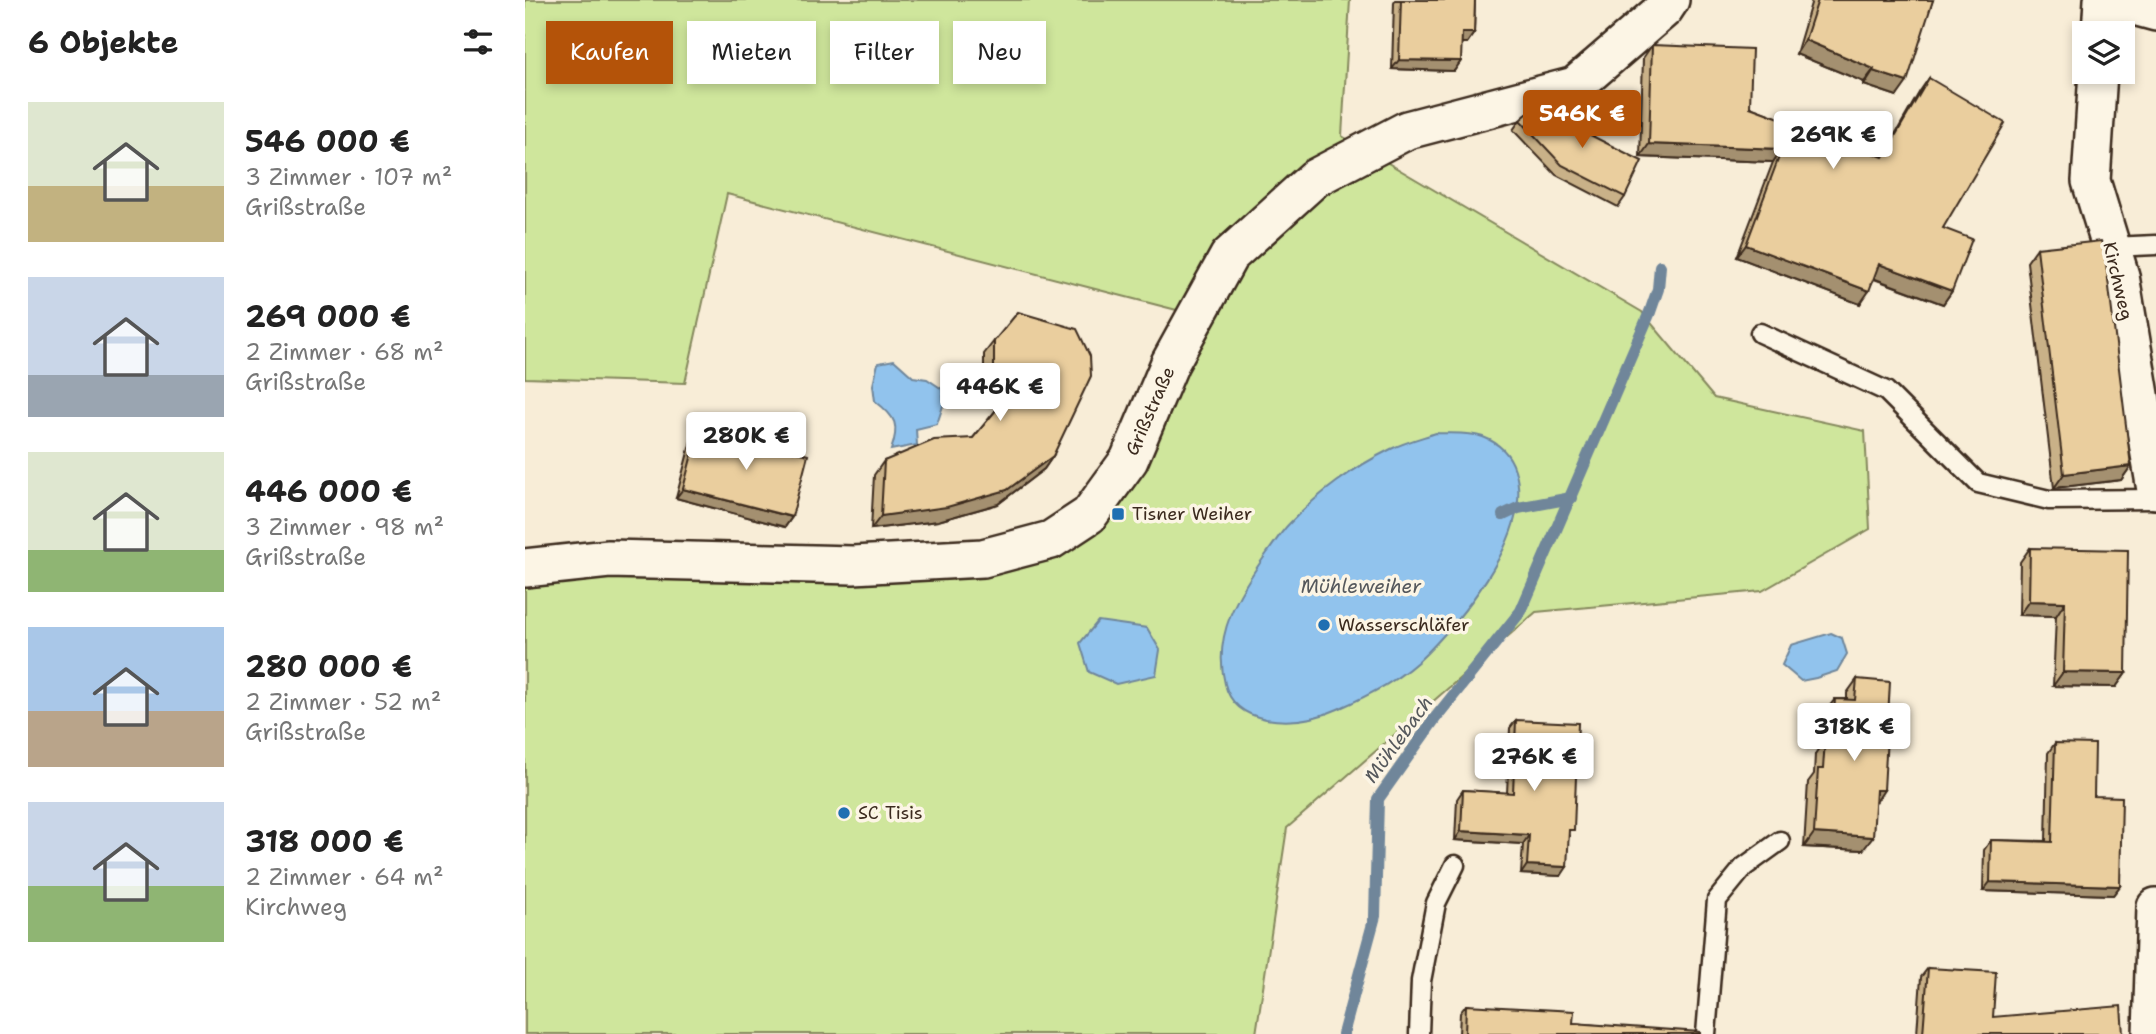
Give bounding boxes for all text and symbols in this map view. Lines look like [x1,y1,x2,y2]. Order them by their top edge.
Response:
chip: Kaufen [546,21,673,84]
chip: Mieten [687,21,816,84]
chip: Filter [830,21,939,84]
chip: Neu [953,21,1046,84]
map controls [2072,21,2135,84]
button: layers [2072,21,2135,84]
text: 6 Objekte [28,22,178,63]
icon: filters [459,23,497,61]
pin: 546K € [1525,90,1639,150]
text: 546K € [1539,98,1625,128]
pin: 269K € [1776,111,1890,171]
text: 269K € [1790,119,1876,149]
text: 546 000 € [245,121,410,162]
icon: home [84,130,168,214]
text: 3 Zimmer · 107 m² [245,162,452,192]
text: Grißstraße [245,192,366,222]
street label: Kirchweg [2097,239,2139,323]
text: 269 000 € [245,296,411,337]
icon: home [84,305,168,389]
text: 2 Zimmer · 68 m² [245,337,444,367]
street label: Grißstraße [1120,363,1180,459]
pin: 446K € [943,364,1057,423]
text: Grißstraße [245,367,366,397]
text: 446K € [956,371,1044,401]
pin: 280K € [689,412,803,472]
text: 280K € [702,420,790,450]
text: 446 000 € [245,471,412,512]
icon: home [84,480,168,564]
place label: Tisner Weiher [1132,502,1252,526]
marker: Tisner Weiher [1110,506,1126,522]
text: 3 Zimmer · 98 m² [245,512,444,542]
text: Grißstraße [245,542,366,572]
water label: Mühleweiher [1301,574,1422,599]
place label: Wasserschläfer [1338,613,1470,637]
marker: Wasserschläfer [1316,617,1332,633]
text: 280 000 € [245,646,412,687]
icon: home [84,655,168,739]
text: 2 Zimmer · 52 m² [245,687,441,717]
water label: Mühlebach [1358,691,1438,788]
pin: 318K € [1797,704,1911,763]
text: 318K € [1813,711,1895,741]
text: Grißstraße [245,717,366,747]
pin: 276K € [1477,734,1591,793]
text: 276K € [1491,741,1577,771]
place label: SC Tisis [858,801,923,825]
marker: SC Tisis [836,805,852,821]
text: 318 000 € [245,821,404,862]
icon: home [84,830,168,914]
text: 2 Zimmer · 64 m² [245,862,444,892]
text: Kirchweg [245,892,347,922]

